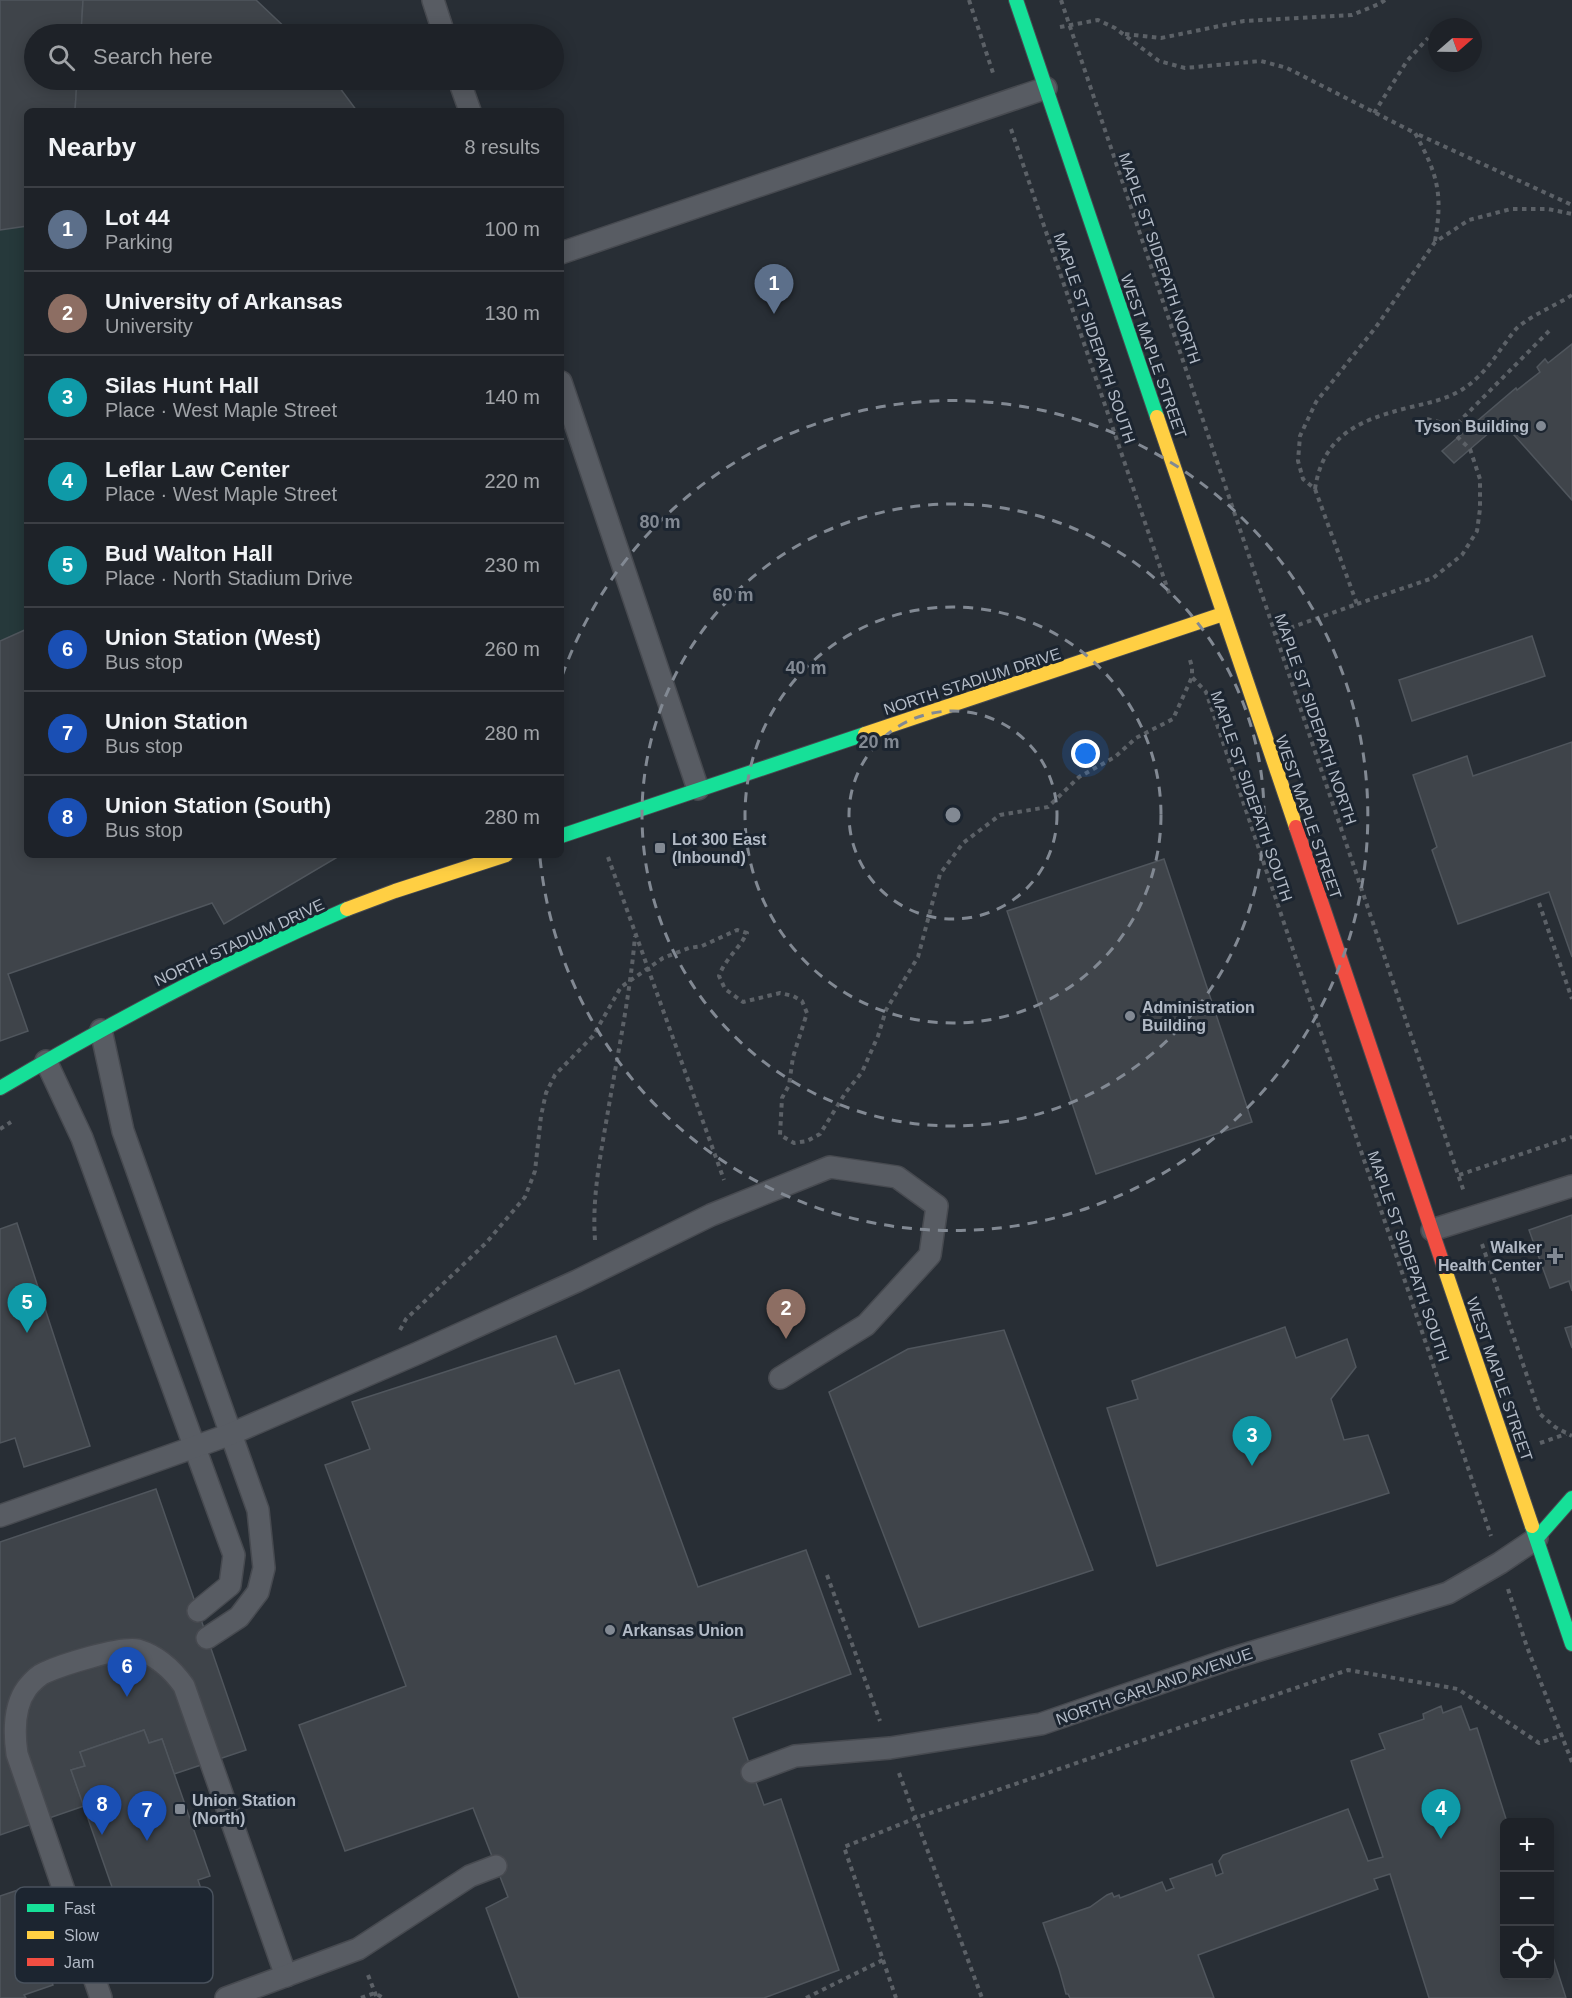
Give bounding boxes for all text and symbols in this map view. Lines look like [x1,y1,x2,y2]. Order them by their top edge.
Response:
north arrow [1428,18,1482,72]
search box [24,24,564,90]
icon: search [45,41,78,74]
text: Search here [93,44,213,69]
text: Nearby [48,132,136,162]
text: 8 results [464,136,540,158]
street label: MAPLE ST SIDEPATH NORTH [1115,150,1204,366]
text: Lot 44 [105,205,170,230]
text: 1 [62,218,73,240]
text: 100 m [484,218,540,240]
text: Parking [105,231,173,253]
street label: MAPLE ST SIDEPATH SOUTH [1050,231,1139,446]
pin: 1 [754,264,794,314]
street label: WEST MAPLE STREET [1117,272,1190,441]
text: University of Arkansas [105,289,343,314]
text: 2 [62,302,73,324]
text: 130 m [484,302,540,324]
text: University [105,315,193,337]
text: Silas Hunt Hall [105,373,259,398]
text: 3 [62,386,73,408]
text: 140 m [484,386,540,408]
text: Place · West Maple Street [105,399,337,421]
place label: Tyson Building [1415,418,1529,435]
marker: Tyson Building [1534,419,1548,433]
text: Leflar Law Center [105,457,290,482]
text: 4 [62,470,73,492]
text: 220 m [484,470,540,492]
text: Place · West Maple Street [105,483,337,505]
text: 80 m [639,512,681,532]
text: Bud Walton Hall [105,541,273,566]
text: 5 [62,554,73,576]
text: 230 m [484,554,540,576]
text: Place · North Stadium Drive [105,567,353,589]
text: 60 m [712,585,754,605]
street label: MAPLE ST SIDEPATH NORTH [1271,611,1360,827]
text: Union Station (West) [105,625,321,650]
text: 6 [62,638,73,660]
text: 260 m [484,638,540,660]
street label: NORTH STADIUM DRIVE [881,645,1063,718]
text: Bus stop [105,651,183,673]
text: 40 m [785,658,827,678]
street label: MAPLE ST SIDEPATH SOUTH [1207,689,1296,904]
text: Union Station [105,709,248,734]
text: 7 [62,722,73,744]
text: 280 m [484,722,540,744]
text: 20 m [858,732,900,752]
street label: WEST MAPLE STREET [1272,733,1345,902]
text: Bus stop [105,735,183,757]
your location [1071,739,1100,768]
text: Union Station (South) [105,793,331,818]
centre of rings [943,805,963,825]
text: 8 [62,806,73,828]
text: 280 m [484,806,540,828]
text: Bus stop [105,819,183,841]
place label: Lot 300 East (Inbound) [672,831,767,866]
marker: Lot 300 East (Inbound) [653,841,667,855]
street label: NORTH STADIUM DRIVE [152,896,327,989]
place label: Administration Building [1142,999,1255,1034]
marker: Administration Building [1123,1009,1137,1023]
street label: MAPLE ST SIDEPATH SOUTH [1364,1149,1453,1364]
place label: Walker Health Center [1438,1239,1542,1274]
marker: Walker Health Center [1546,1247,1564,1265]
pin: 5 [8,1284,46,1333]
pin: 2 [766,1290,806,1339]
street label: WEST MAPLE STREET [1463,1295,1536,1464]
pin: 3 [1232,1416,1272,1466]
place label: Arkansas Union [622,1622,744,1639]
marker: Arkansas Union [603,1623,617,1637]
street label: NORTH GARLAND AVENUE [1054,1645,1255,1728]
pin: 6 [108,1648,146,1697]
pin: 8 [82,1786,122,1835]
pin: 4 [1422,1790,1460,1839]
pin: 7 [128,1792,166,1841]
place label: Union Station (North) [192,1792,296,1827]
marker: Union Station (North) [173,1802,187,1816]
map controls [1500,1818,1554,1980]
button: + [1500,1818,1554,1872]
button: − [1500,1872,1554,1926]
legend [15,1887,213,1983]
text: Fast [64,1900,96,1917]
button: locate [1500,1926,1554,1980]
text: Slow [64,1927,99,1944]
text: Jam [64,1954,94,1971]

